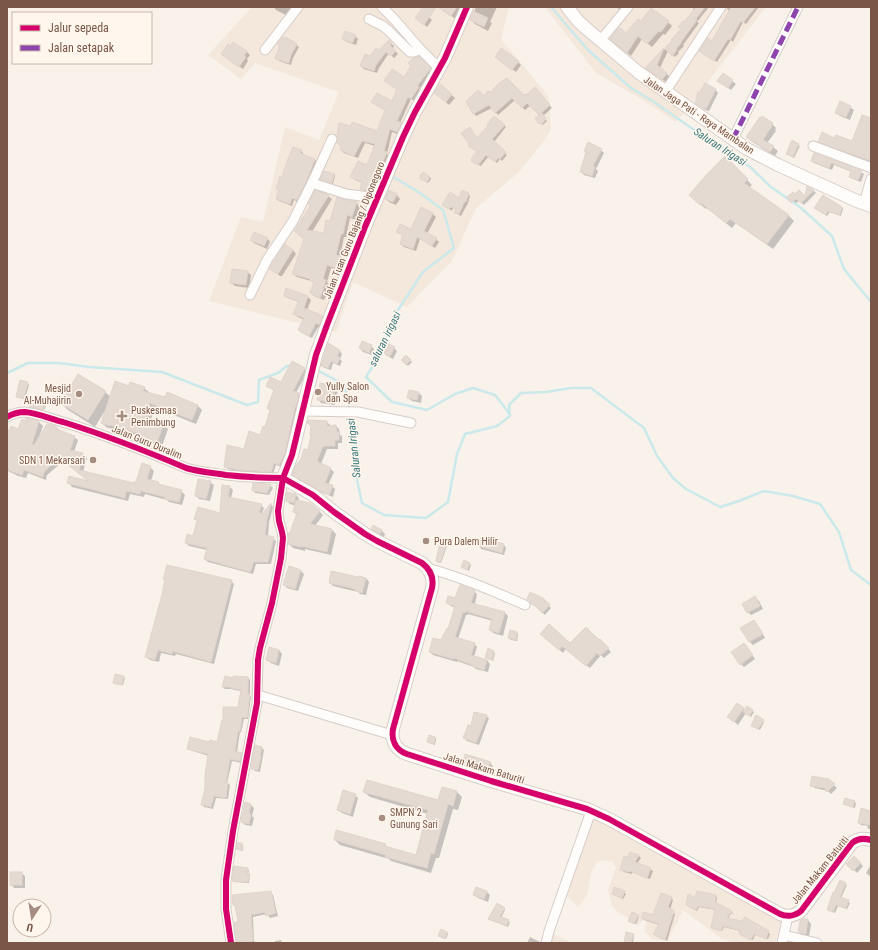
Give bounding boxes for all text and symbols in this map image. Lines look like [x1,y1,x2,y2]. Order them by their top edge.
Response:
legend [12,12,152,64]
text: Jalur sepeda [48,21,109,35]
text: Jalan setapak [48,41,115,55]
street label: Jalan Jaga Pati - Raya Mambalan [642,74,756,156]
water label: Saluran Irigasi [691,125,749,169]
street label: Jalan Tuan Guru Bajang / Diponegoro [321,160,387,300]
water label: saluran irigasi [366,309,404,368]
place label: Yully Salon dan Spa [326,381,369,404]
place label: Mesjid Al-Muhajirin [24,383,71,406]
marker: Yully Salon dan Spa [313,387,323,397]
marker: Mesjid Al-Muhajirin [74,389,84,399]
place label: Puskesmas Penimbung [131,405,177,428]
marker: Puskesmas Penimbung [116,410,128,422]
water label: Saluran Irigasi [344,417,364,479]
street label: Jalan Guru Duralim [110,423,184,461]
place label: SDN 1 Mekarsari [19,455,85,466]
marker: SDN 1 Mekarsari [88,455,98,465]
marker: Pura Dalem Hilir [421,536,431,546]
place label: Pura Dalem Hilir [434,536,498,547]
street label: Jalan Makam Baturiti [442,750,526,786]
place label: SMPN 2 Gunung Sari [390,807,438,830]
marker: SMPN 2 Gunung Sari [377,813,387,823]
street label: Jalan Makam Baturiti [789,834,851,906]
north arrow [12,898,52,938]
text: U [26,920,34,934]

